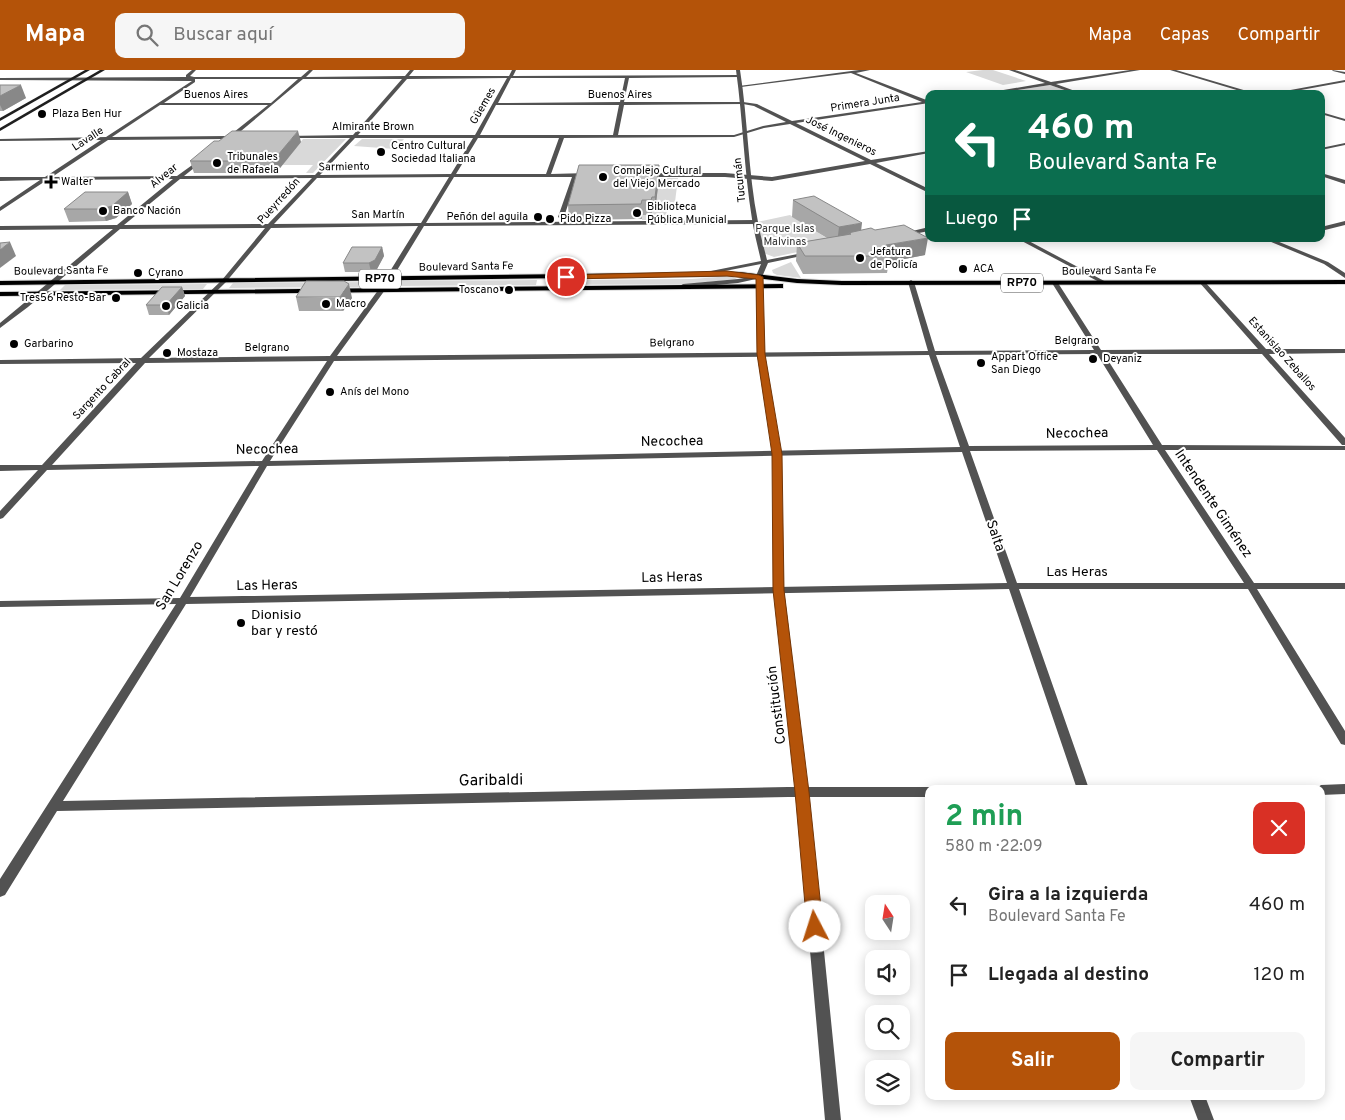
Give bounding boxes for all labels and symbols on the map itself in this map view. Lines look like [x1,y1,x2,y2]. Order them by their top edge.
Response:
street label: Güemes [467,85,499,127]
street label: Buenos Aires [184,88,248,102]
street label: Buenos Aires [588,88,652,102]
street label: Primera Junta [829,91,901,115]
place label: Plaza Ben Hur [52,107,123,121]
marker: Plaza Ben Hur [36,108,48,120]
street label: José Ingenieros [803,113,879,159]
street label: Almirante Brown [332,120,414,134]
street label: Lavalle [70,124,106,154]
place label: Centro Cultural Sociedad Italiana [391,139,476,166]
marker: Centro Cultural Sociedad Italiana [375,146,387,158]
place label: Tribunales de Rafaela [227,150,279,177]
marker: Tribunales de Rafaela [211,157,223,169]
street label: Tucumán [731,157,749,203]
street label: Alvear [147,160,181,192]
street label: Sarmiento [318,160,370,174]
place label: Complejo Cultural del Viejo Mercado [613,164,701,191]
marker: Complejo Cultural del Viejo Mercado [597,171,609,183]
place label: Walter [61,175,94,189]
street label: Pueyrredón [255,175,303,227]
marker: Walter [45,176,57,188]
place label: Biblioteca Pública Municial [647,200,727,227]
place label: Banco Nación [113,204,181,218]
marker: Banco Nación [97,205,109,217]
marker: Biblioteca Pública Municial [631,207,643,219]
street label: San Martín [351,208,405,222]
place label: Peñón del aguila [447,210,528,224]
marker: Peñón del aguila [532,211,544,223]
place label: Pido Pizza [560,212,611,226]
marker: Pido Pizza [544,213,556,225]
park label: Parque Islas Malvinas [755,222,815,249]
place label: Jefatura de Policía [870,245,918,272]
marker: Jefatura de Policía [854,252,866,264]
pin [545,256,587,298]
street label: Boulevard Santa Fe [419,259,513,275]
place label: ACA [973,262,994,276]
street label: Boulevard Santa Fe [14,263,108,279]
marker: ACA [957,263,969,275]
street label: Boulevard Santa Fe [1062,263,1156,279]
place label: Cyrano [148,266,183,280]
marker: Cyrano [132,267,144,279]
road number: RP70 [359,270,401,288]
road number: RP70 [1001,274,1043,292]
place label: Toscano [459,283,499,297]
marker: Toscano [503,284,515,296]
place label: Tres56 Resto-Bar [20,291,107,305]
marker: Tres56 Resto-Bar [110,292,122,304]
place label: Macro [336,297,366,311]
marker: Macro [320,298,332,310]
place label: Galicia [176,299,209,313]
marker: Galicia [160,300,172,312]
street label: Estanislao Zeballos [1245,314,1319,394]
street label: Belgrano [1055,334,1099,348]
street label: Belgrano [649,336,695,350]
place label: Garbarino [24,337,74,351]
marker: Garbarino [8,338,20,350]
street label: Belgrano [245,341,289,355]
place label: Mostaza [177,346,218,360]
marker: Mostaza [161,347,173,359]
place label: Appart Office San Diego [991,350,1058,377]
place label: Deyaniz [1103,352,1142,366]
marker: Deyaniz [1087,353,1099,365]
street label: Sargento Cabral [70,355,134,423]
marker: Appart Office San Diego [975,357,987,369]
place label: Anís del Mono [340,385,409,399]
marker: Anís del Mono [324,386,336,398]
street label: Necochea [1045,425,1109,443]
street label: Necochea [640,433,704,451]
street label: Necochea [235,441,299,459]
street label: Intendente Giménez [1170,447,1256,561]
street label: Salta [982,518,1008,554]
street label: San Lorenzo [153,538,207,614]
street label: Las Heras [1046,564,1108,581]
street label: Las Heras [641,569,703,587]
street label: Las Heras [236,577,298,595]
place label: Dionisio bar y restó [251,607,318,640]
marker: Dionisio bar y restó [235,617,247,629]
street label: Constitución [764,665,790,745]
street label: Garibaldi [458,770,524,792]
north arrow [865,895,910,940]
position arrow [788,900,840,952]

